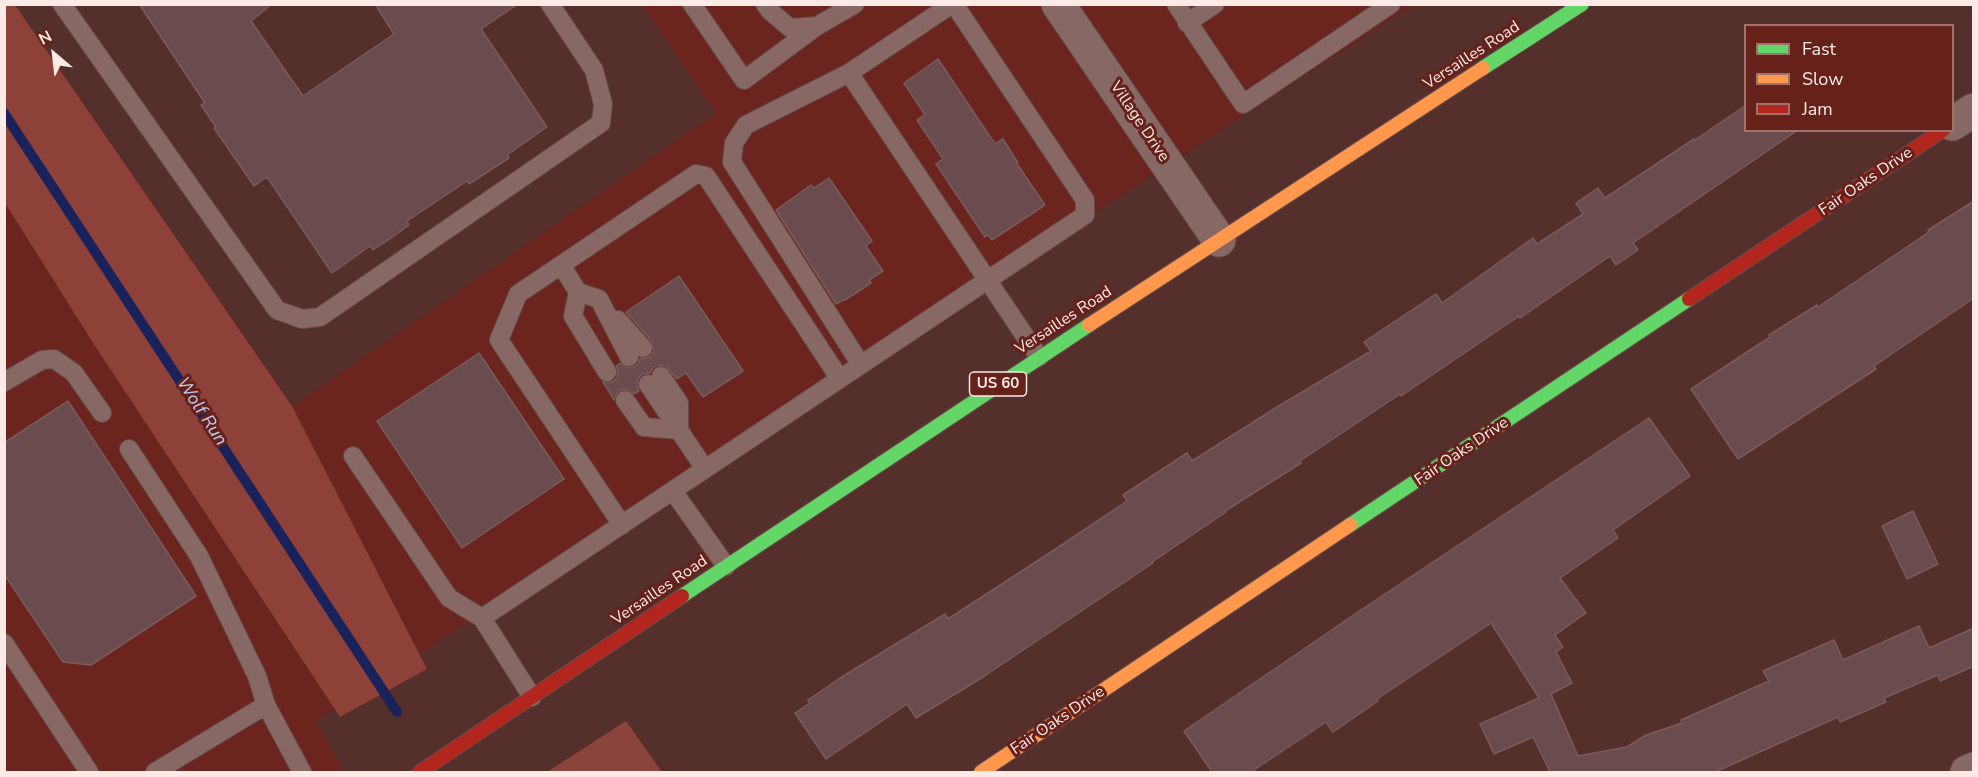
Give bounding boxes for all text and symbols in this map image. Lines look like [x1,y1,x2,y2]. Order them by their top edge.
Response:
street label: Versailles Road [1420,18,1524,94]
north arrow [24,24,84,84]
legend [1744,24,1954,132]
text: N [35,26,56,51]
text: Fast [1802,37,1836,61]
text: Slow [1802,67,1843,91]
street label: Village Drive [1105,78,1173,166]
text: Jam [1802,97,1833,121]
street label: Fair Oaks Drive [1816,144,1916,220]
street label: Versailles Road [1012,283,1116,359]
road number: US 60 [970,372,1026,396]
water label: Wolf Run [171,374,231,450]
street label: Fair Oaks Drive [1412,414,1512,490]
street label: Versailles Road [609,552,711,630]
street label: Fair Oaks Drive [1008,683,1108,759]

